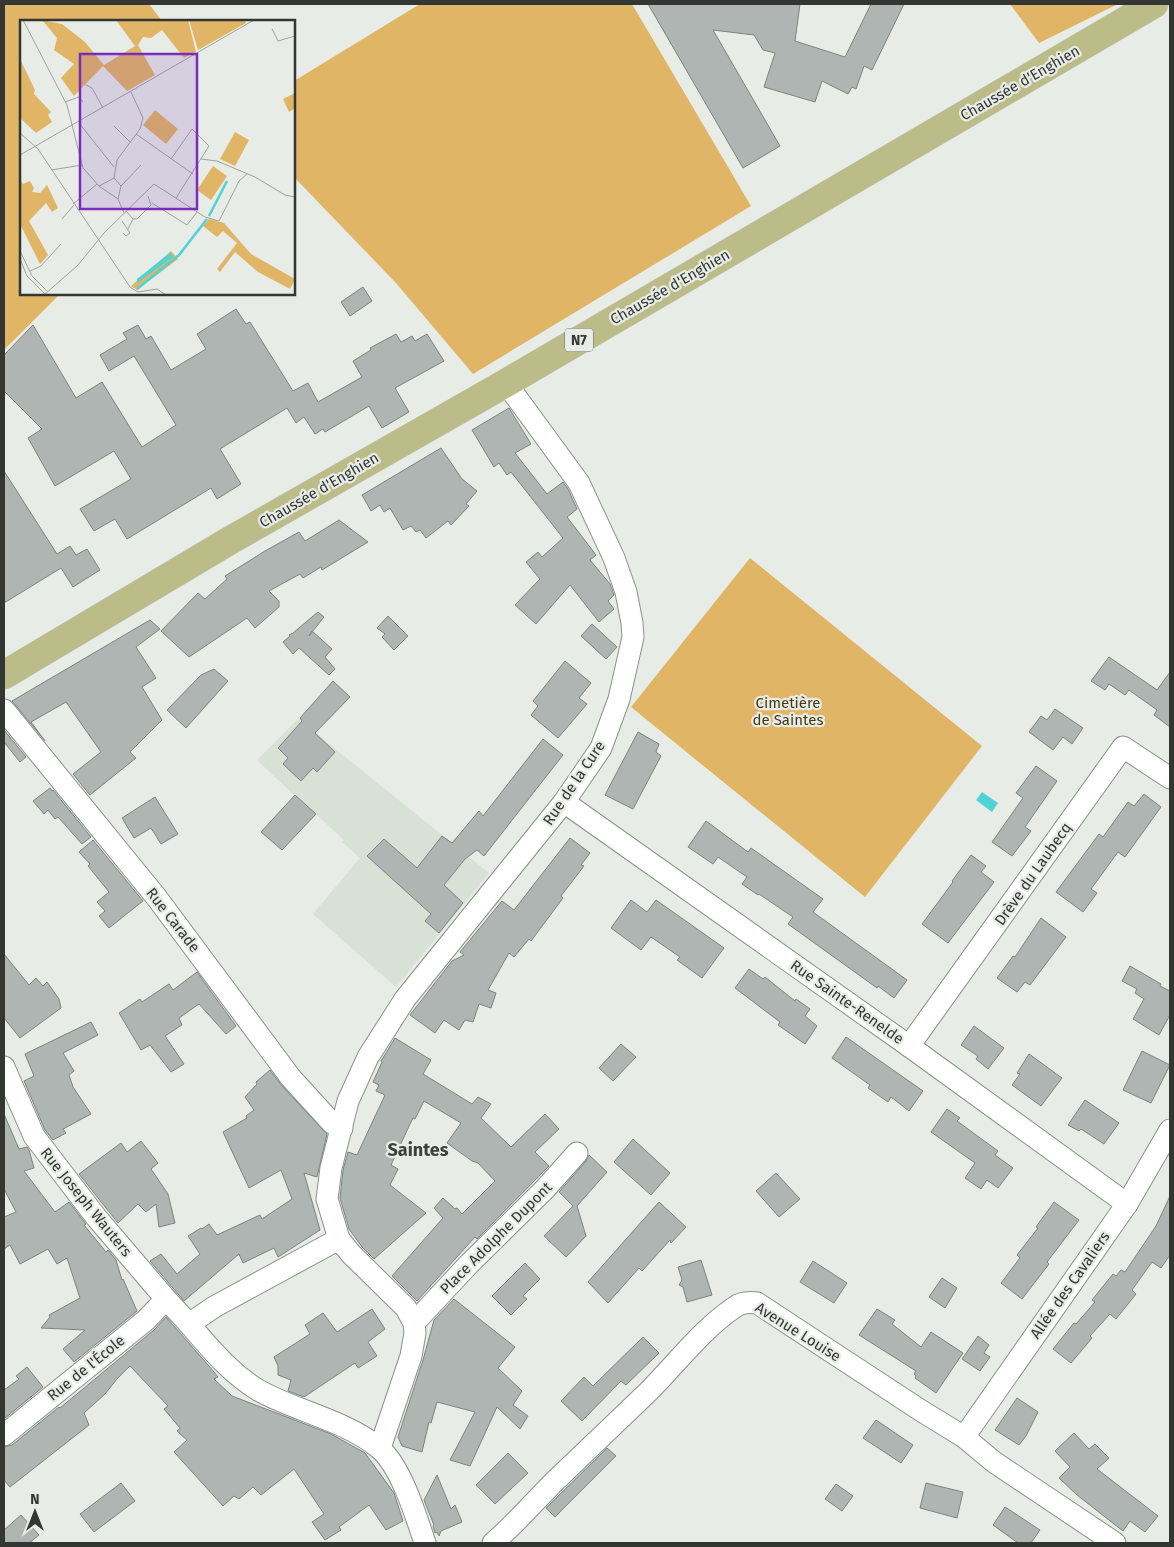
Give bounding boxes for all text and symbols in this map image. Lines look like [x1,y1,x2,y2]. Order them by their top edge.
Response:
inset map [20,20,295,295]
street label: Chaussée d'Enghien [957,41,1083,125]
street label: Chaussée d'Enghien [607,245,733,329]
road number: N7 [565,328,593,352]
street label: Chaussée d'Enghien [256,448,382,532]
park label: Cimetière de Saintes [753,694,823,729]
street label: Rue de la Cure [539,737,609,829]
street label: Drève du Laubecq [991,819,1075,929]
street label: Rue Carade [142,884,204,956]
street label: Rue Sainte-Renelde [787,956,907,1048]
district label: Saintes [388,1139,449,1161]
street label: Rue Joseph Wauters [37,1144,135,1260]
street label: Place Adolphe Dupont [436,1178,556,1298]
street label: Allée des Cavaliers [1026,1228,1114,1342]
street label: Avenue Louise [752,1298,844,1366]
street label: Rue de l'École [44,1331,128,1405]
north arrow [10,1487,60,1537]
text: N [30,1491,40,1508]

